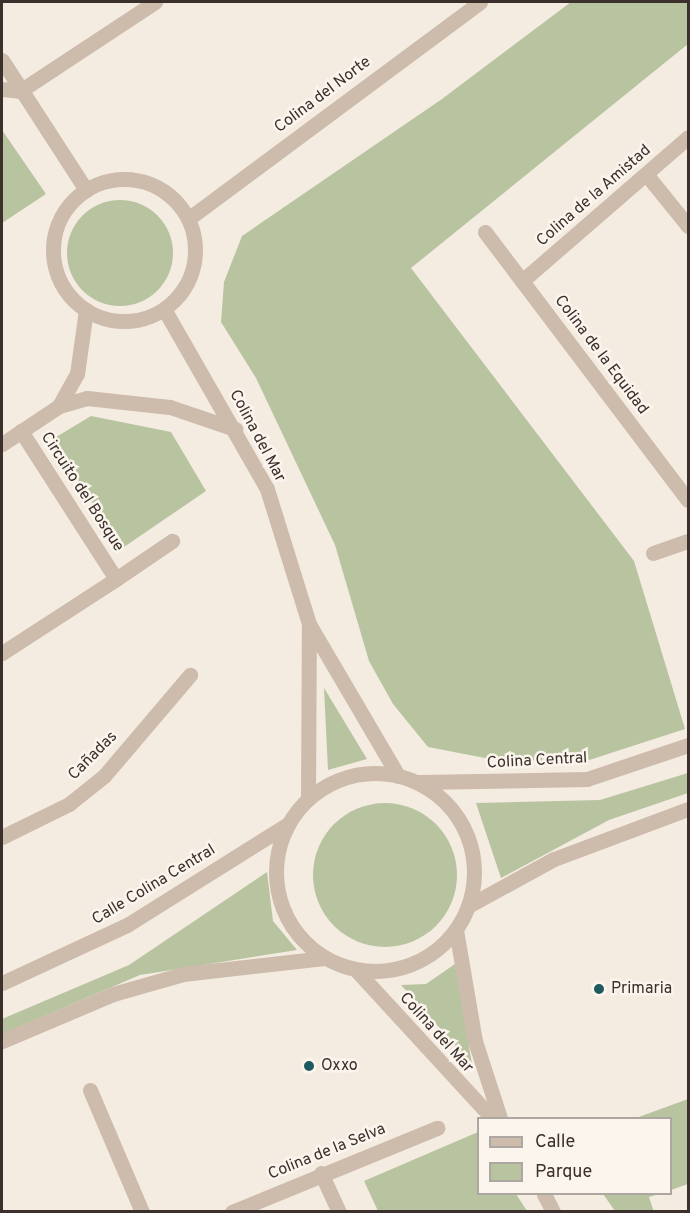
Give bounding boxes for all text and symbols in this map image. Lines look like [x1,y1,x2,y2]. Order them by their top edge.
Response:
street label: Colina del Norte [271,53,375,137]
street label: Colina de la Amistad [533,141,655,251]
street label: Colina de la Equidad [550,292,652,418]
street label: Colina del Mar [225,387,289,485]
street label: Circuito del Bosque [36,429,128,555]
street label: Cañadas [64,727,122,785]
street label: Colina Central [486,749,588,773]
street label: Calle Colina Central [89,841,219,929]
place label: Primaria [611,979,672,999]
marker: Primaria [592,982,606,996]
street label: Colina del Mar [395,989,477,1077]
place label: Oxxo [321,1056,358,1076]
marker: Oxxo [302,1059,316,1073]
legend [477,1117,672,1195]
street label: Colina de la Selva [265,1120,389,1184]
text: Calle [535,1131,575,1154]
text: Parque [535,1161,592,1184]

